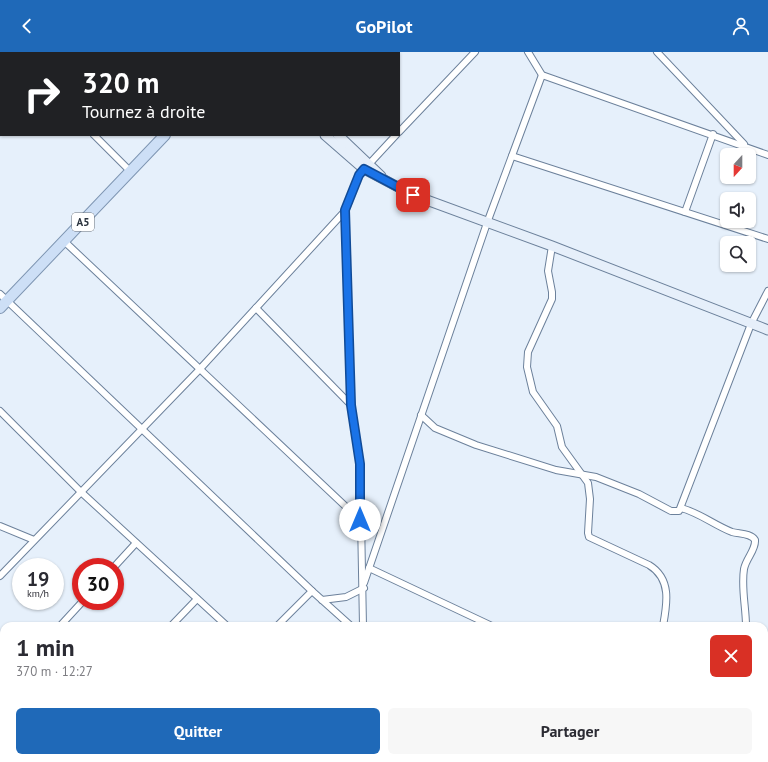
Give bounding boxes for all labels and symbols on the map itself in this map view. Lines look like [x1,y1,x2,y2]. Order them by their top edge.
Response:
north arrow [720,148,756,184]
pin [396,178,430,212]
road number: A5 [72,213,94,231]
position arrow [339,499,381,541]
speed limit sign: 30 [72,558,124,610]

